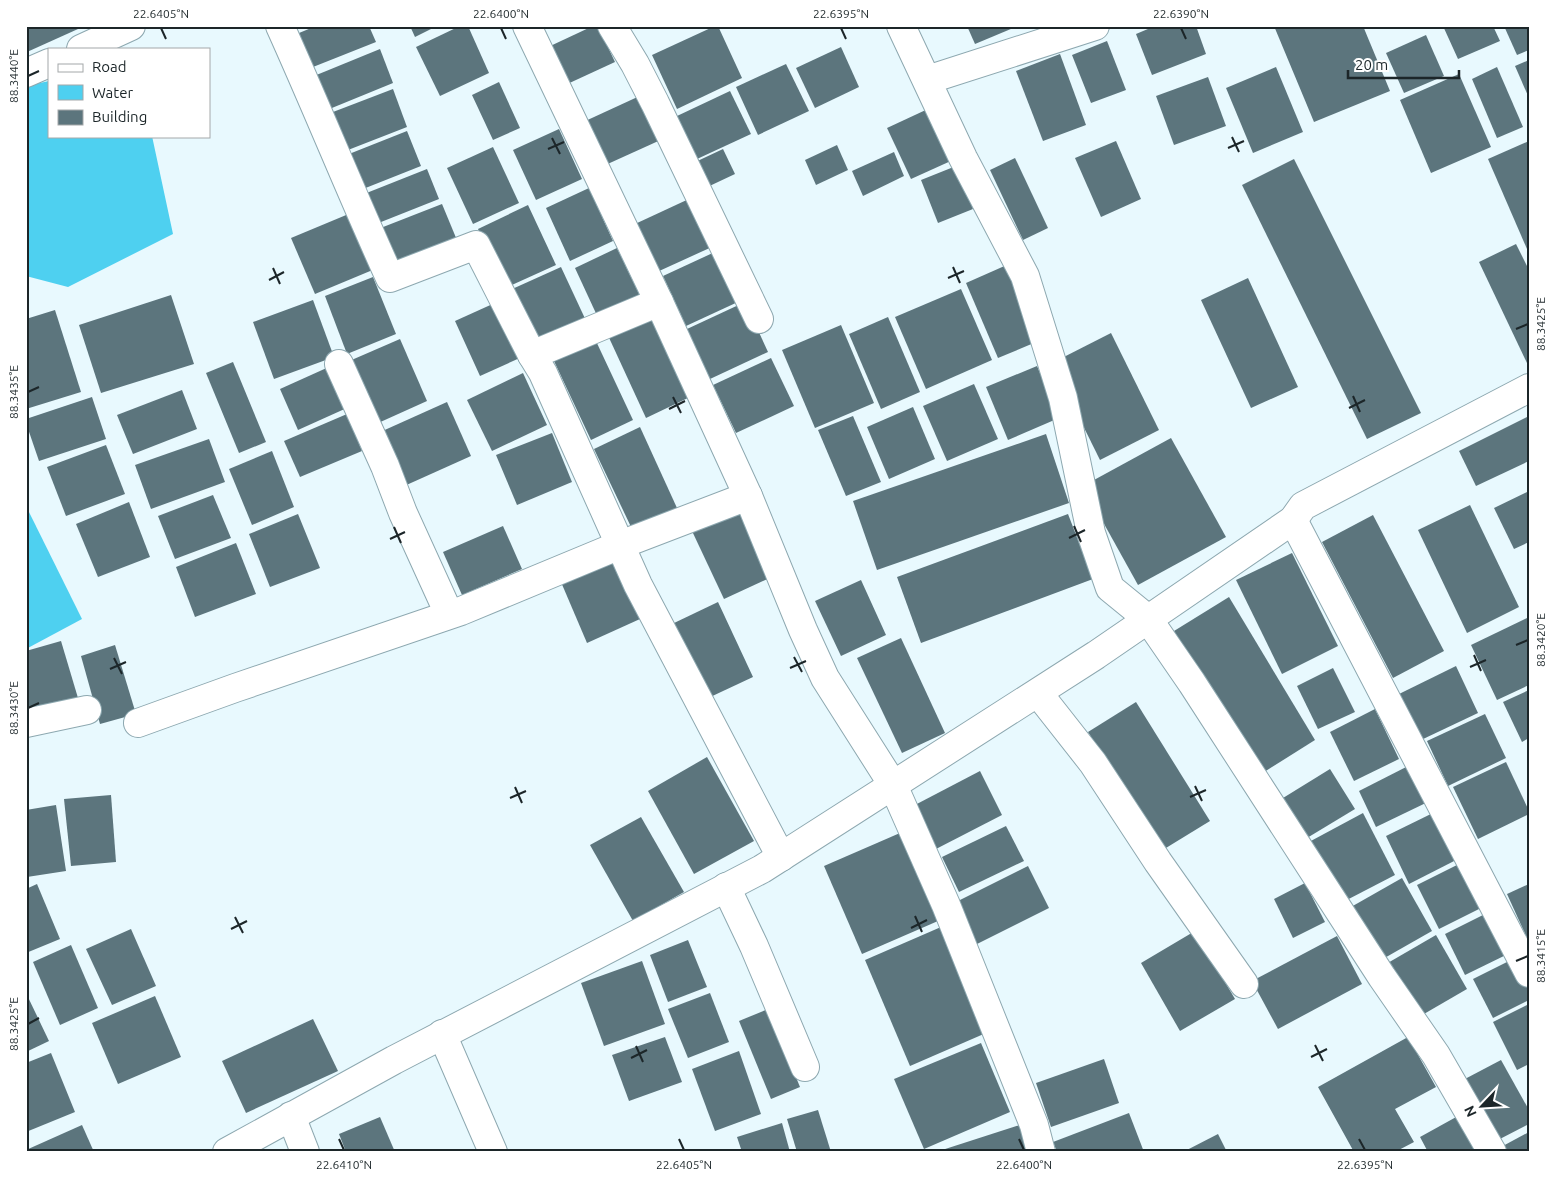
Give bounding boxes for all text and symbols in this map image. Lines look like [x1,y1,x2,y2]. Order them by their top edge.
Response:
text: 22.6405°N [133,7,189,20]
text: 22.6400°N [473,7,529,20]
text: 22.6395°N [813,7,869,20]
text: 22.6390°N [1153,7,1209,20]
legend [48,48,210,138]
scale bar [1348,48,1459,80]
text: 88.3440°E [7,49,20,103]
text: 20 m [1355,56,1388,73]
text: Road [92,58,127,75]
text: Water [92,84,133,101]
text: Building [92,108,147,125]
text: 88.3425°E [1534,297,1547,351]
text: 88.3435°E [7,365,20,419]
text: 88.3420°E [1534,613,1547,667]
text: 88.3430°E [7,681,20,735]
text: 88.3415°E [1534,929,1547,983]
text: 88.3425°E [7,997,20,1051]
north arrow [1458,1080,1508,1130]
text: N [1461,1103,1480,1120]
text: 22.6410°N [316,1158,372,1171]
text: 22.6405°N [656,1158,712,1171]
text: 22.6400°N [996,1158,1052,1171]
text: 22.6395°N [1337,1158,1393,1171]

